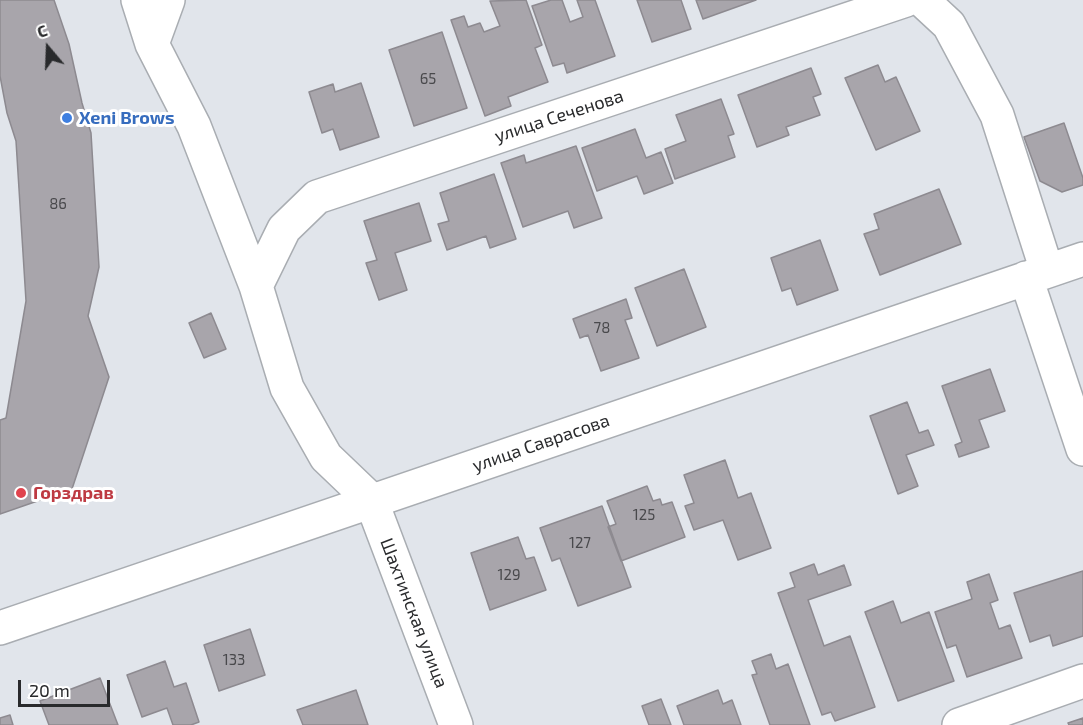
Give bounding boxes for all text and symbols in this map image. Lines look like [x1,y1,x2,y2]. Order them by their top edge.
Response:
north arrow [18,18,78,78]
text: С [34,20,50,41]
house number: 65 [420,70,436,88]
street label: улица Сеченова [492,85,626,147]
place label: Xeni Brows [79,107,175,129]
marker: Xeni Brows [60,111,74,125]
house number: 86 [49,195,67,213]
house number: 78 [594,319,610,337]
street label: улица Саврасова [470,409,612,477]
place label: Горздрав [33,482,114,504]
marker: Горздрав [14,486,28,500]
house number: 125 [633,506,655,524]
house number: 127 [569,534,591,552]
street label: Шахтинская улица [376,535,452,691]
house number: 129 [498,566,520,584]
house number: 133 [223,651,245,669]
scale bar [21,668,112,706]
text: 20 m [29,679,70,701]

